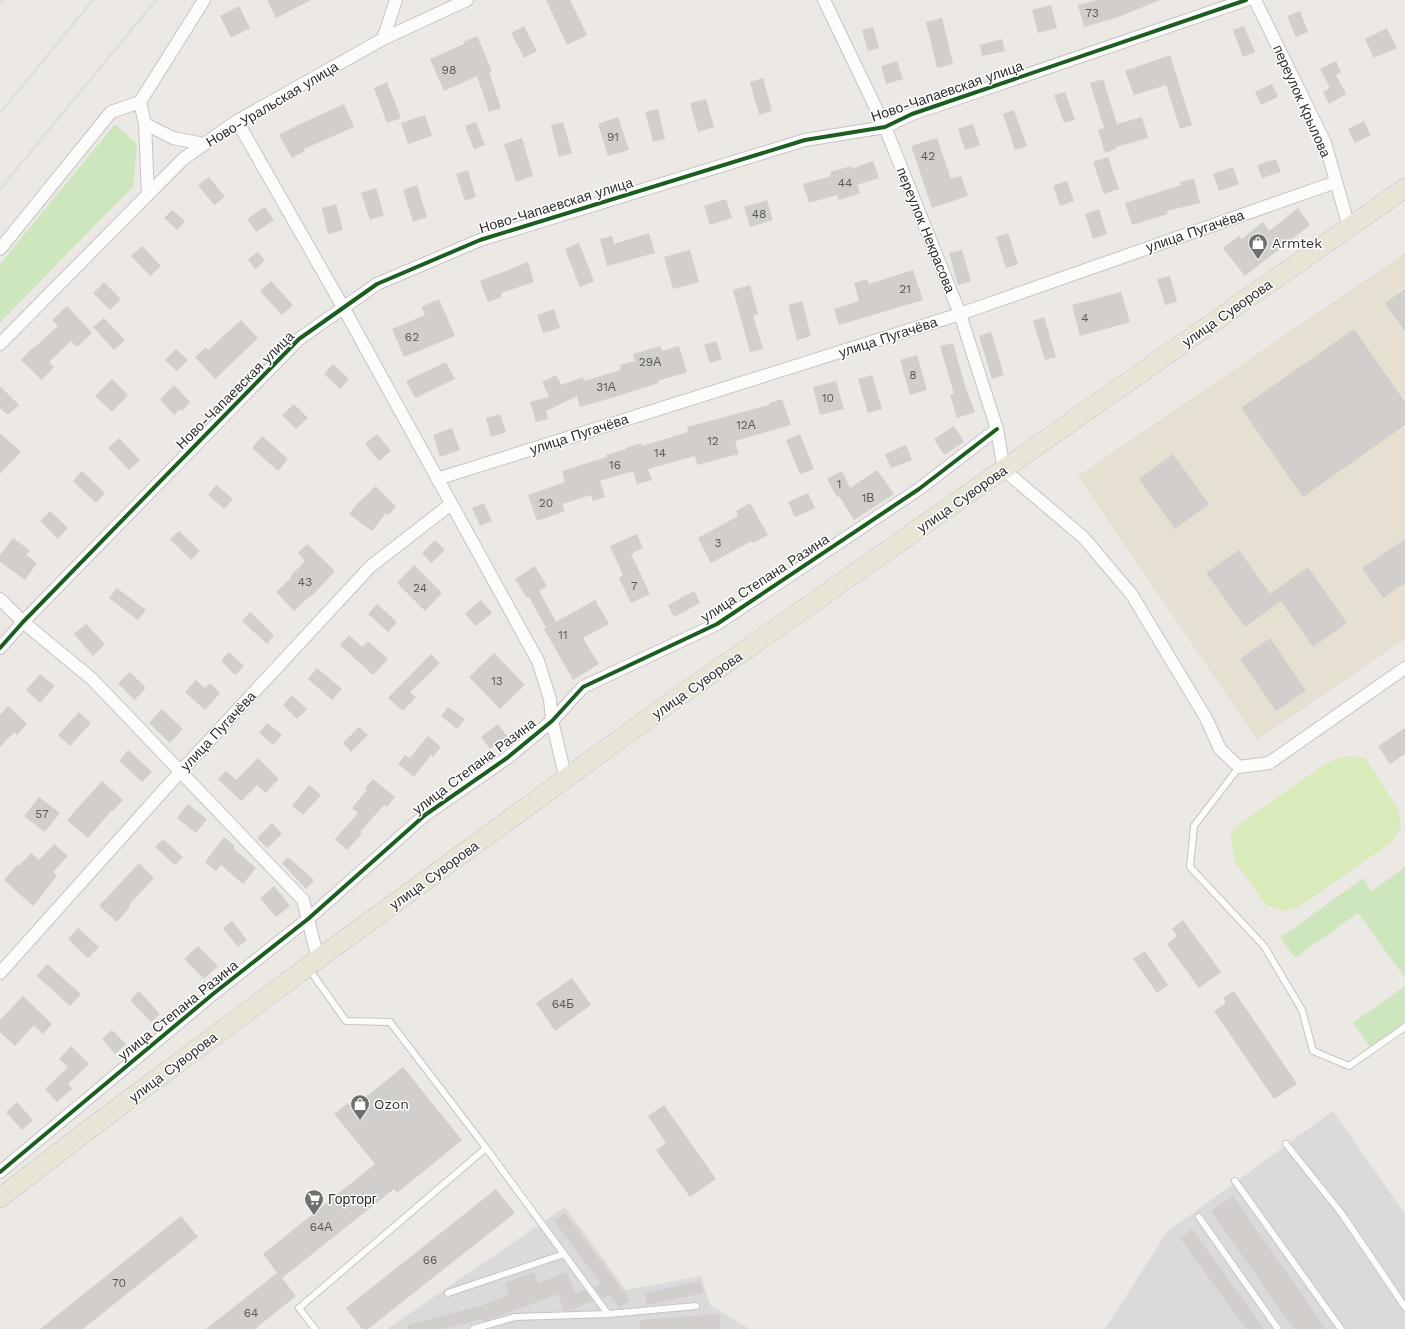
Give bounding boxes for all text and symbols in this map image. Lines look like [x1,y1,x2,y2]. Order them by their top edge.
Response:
house number: 73 [1085,6,1099,20]
street label: переулок Крылова [1270,42,1334,160]
street label: Ново-Чапаевская улица [869,57,1025,125]
street label: Ново-Уральская улица [203,58,341,150]
house number: 98 [442,63,456,77]
house number: 91 [607,130,619,144]
house number: 42 [921,149,935,163]
street label: переулок Некрасова [893,165,959,295]
street label: Ново-Чапаевская улица [477,174,635,236]
house number: 44 [838,176,852,190]
house number: 48 [752,207,766,221]
street label: улица Пугачёва [1144,207,1246,255]
shop icon: Armtek [1247,232,1269,260]
place label: Armtek [1272,235,1322,251]
street label: улица Суворова [1179,276,1275,350]
house number: 21 [899,282,911,296]
house number: 4 [1081,311,1089,325]
street label: улица Пугачёва [837,313,940,360]
street label: Ново-Чапаевская улица [173,328,297,452]
house number: 62 [405,330,419,344]
house number: 29А [639,355,661,369]
house number: 8 [909,368,917,382]
house number: 31А [596,380,616,394]
house number: 10 [822,391,834,405]
street label: улица Пугачёва [528,410,631,457]
house number: 12А [736,418,756,432]
house number: 12 [707,434,719,448]
house number: 14 [654,446,666,460]
house number: 16 [609,458,621,472]
street label: улица Суворова [914,462,1010,536]
house number: 1 [837,477,841,491]
house number: 1В [862,491,874,505]
house number: 20 [539,496,553,510]
street label: улица Степана Разина [698,531,832,625]
house number: 3 [715,536,722,550]
house number: 43 [298,575,312,589]
house number: 7 [631,579,638,593]
house number: 24 [413,581,427,595]
house number: 11 [558,628,568,642]
street label: улица Суворова [649,648,745,722]
house number: 13 [491,674,503,688]
street label: улица Пугачёва [177,688,259,774]
street label: улица Степана Разина [410,715,539,817]
house number: 57 [35,807,49,821]
street label: улица Суворова [386,837,482,913]
street label: улица Степана Разина [115,957,241,1063]
house number: 64Б [552,997,574,1011]
street label: улица Суворова [126,1029,220,1105]
shop icon: Ozon [349,1093,371,1121]
place label: Ozon [374,1096,409,1112]
supermarket icon: Горторг [303,1188,325,1216]
place label: Горторг [328,1191,377,1207]
house number: 64А [310,1220,332,1234]
house number: 66 [423,1253,437,1267]
house number: 70 [112,1276,126,1290]
house number: 64 [244,1306,258,1320]

